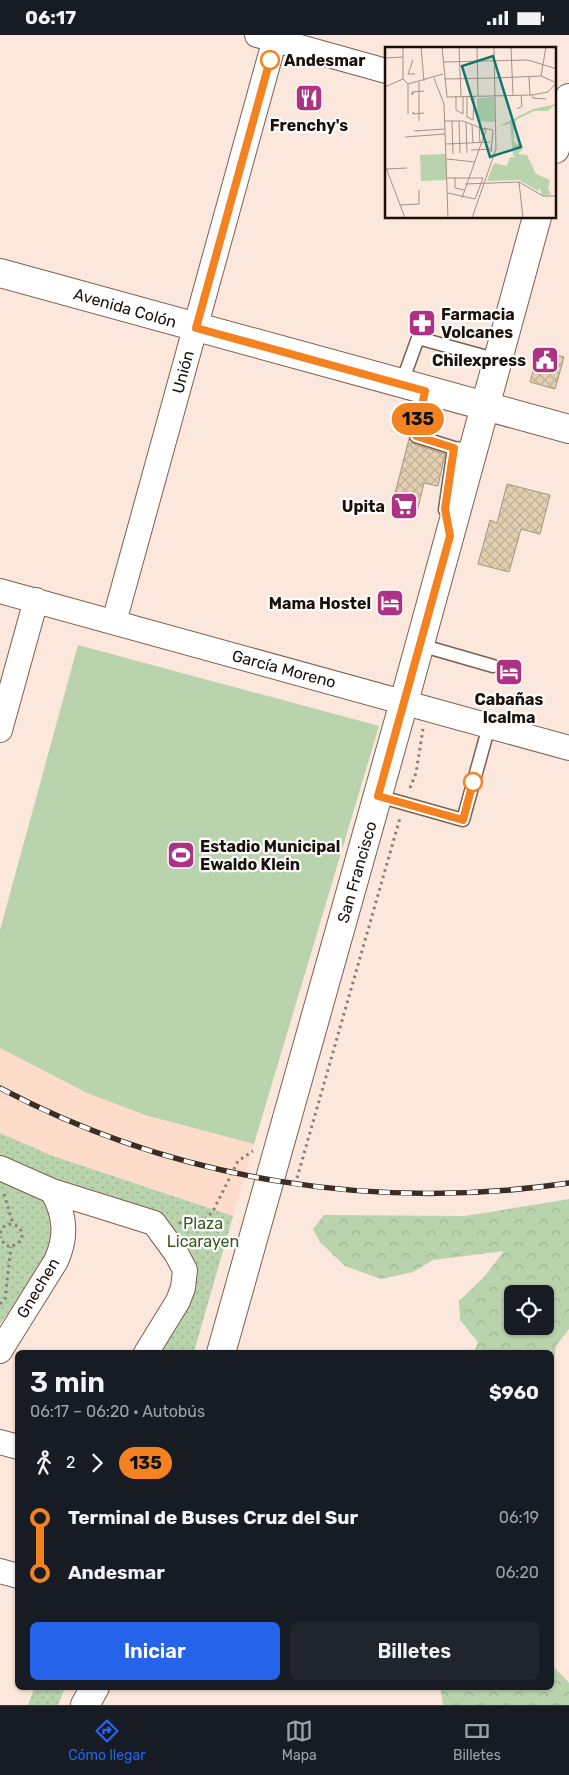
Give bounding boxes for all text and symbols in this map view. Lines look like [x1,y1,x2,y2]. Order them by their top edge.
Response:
text: 06:17 [25,6,76,29]
inset map [385,47,556,219]
marker: Andesmar [260,50,280,70]
place label: Andesmar [284,51,366,70]
restaurant icon: Frenchy's [294,83,324,113]
place label: Frenchy's [270,116,348,135]
street label: Avenida Colón [71,284,179,332]
place label: Farmacia Volcanes [441,305,515,342]
pharmacy icon: Farmacia Volcanes [407,308,437,338]
public building icon: Chilexpress [530,345,560,375]
street label: Unión [168,348,198,396]
place label: Chilexpress [432,351,526,370]
line badge: 135 [389,403,447,435]
text: 135 [402,408,434,430]
supermarket icon: Upita [389,491,419,521]
place label: Upita [342,497,385,516]
hotel icon: Mama Hostel [375,588,405,618]
place label: Mama Hostel [269,594,371,613]
street label: García Moreno [230,646,338,692]
hotel icon: Cabañas Icalma [494,657,524,687]
place label: Cabañas Icalma [475,690,544,727]
unlabelled marker [463,772,483,792]
street label: San Francisco [333,819,381,925]
place label: Estadio Municipal Ewaldo Klein [200,837,340,874]
sports icon: Estadio Municipal Ewaldo Klein [166,840,196,870]
park label: Plaza Licarayen [167,1214,239,1251]
street label: Gnechen [13,1254,63,1322]
map controls [504,1285,554,1335]
button: locate [504,1285,554,1335]
text: 3 min [30,1366,105,1399]
text: $960 [489,1381,539,1404]
text: 06:17 – 06:20 · Autobús [30,1402,205,1421]
icon: walk [30,1449,58,1477]
icon: forward [83,1449,111,1477]
text: 135 [129,1452,162,1474]
text: 2 [66,1453,75,1472]
text: Terminal de Buses Cruz del Sur [68,1506,358,1529]
text: 06:19 [499,1508,539,1527]
text: Andesmar [68,1561,165,1584]
text: 06:20 [496,1563,539,1582]
button: Iniciar [30,1622,280,1680]
button: Billetes [290,1622,539,1680]
tab: Cómo llegar [68,1717,145,1764]
tab: Mapa [282,1717,317,1764]
tab: Billetes [453,1717,501,1764]

